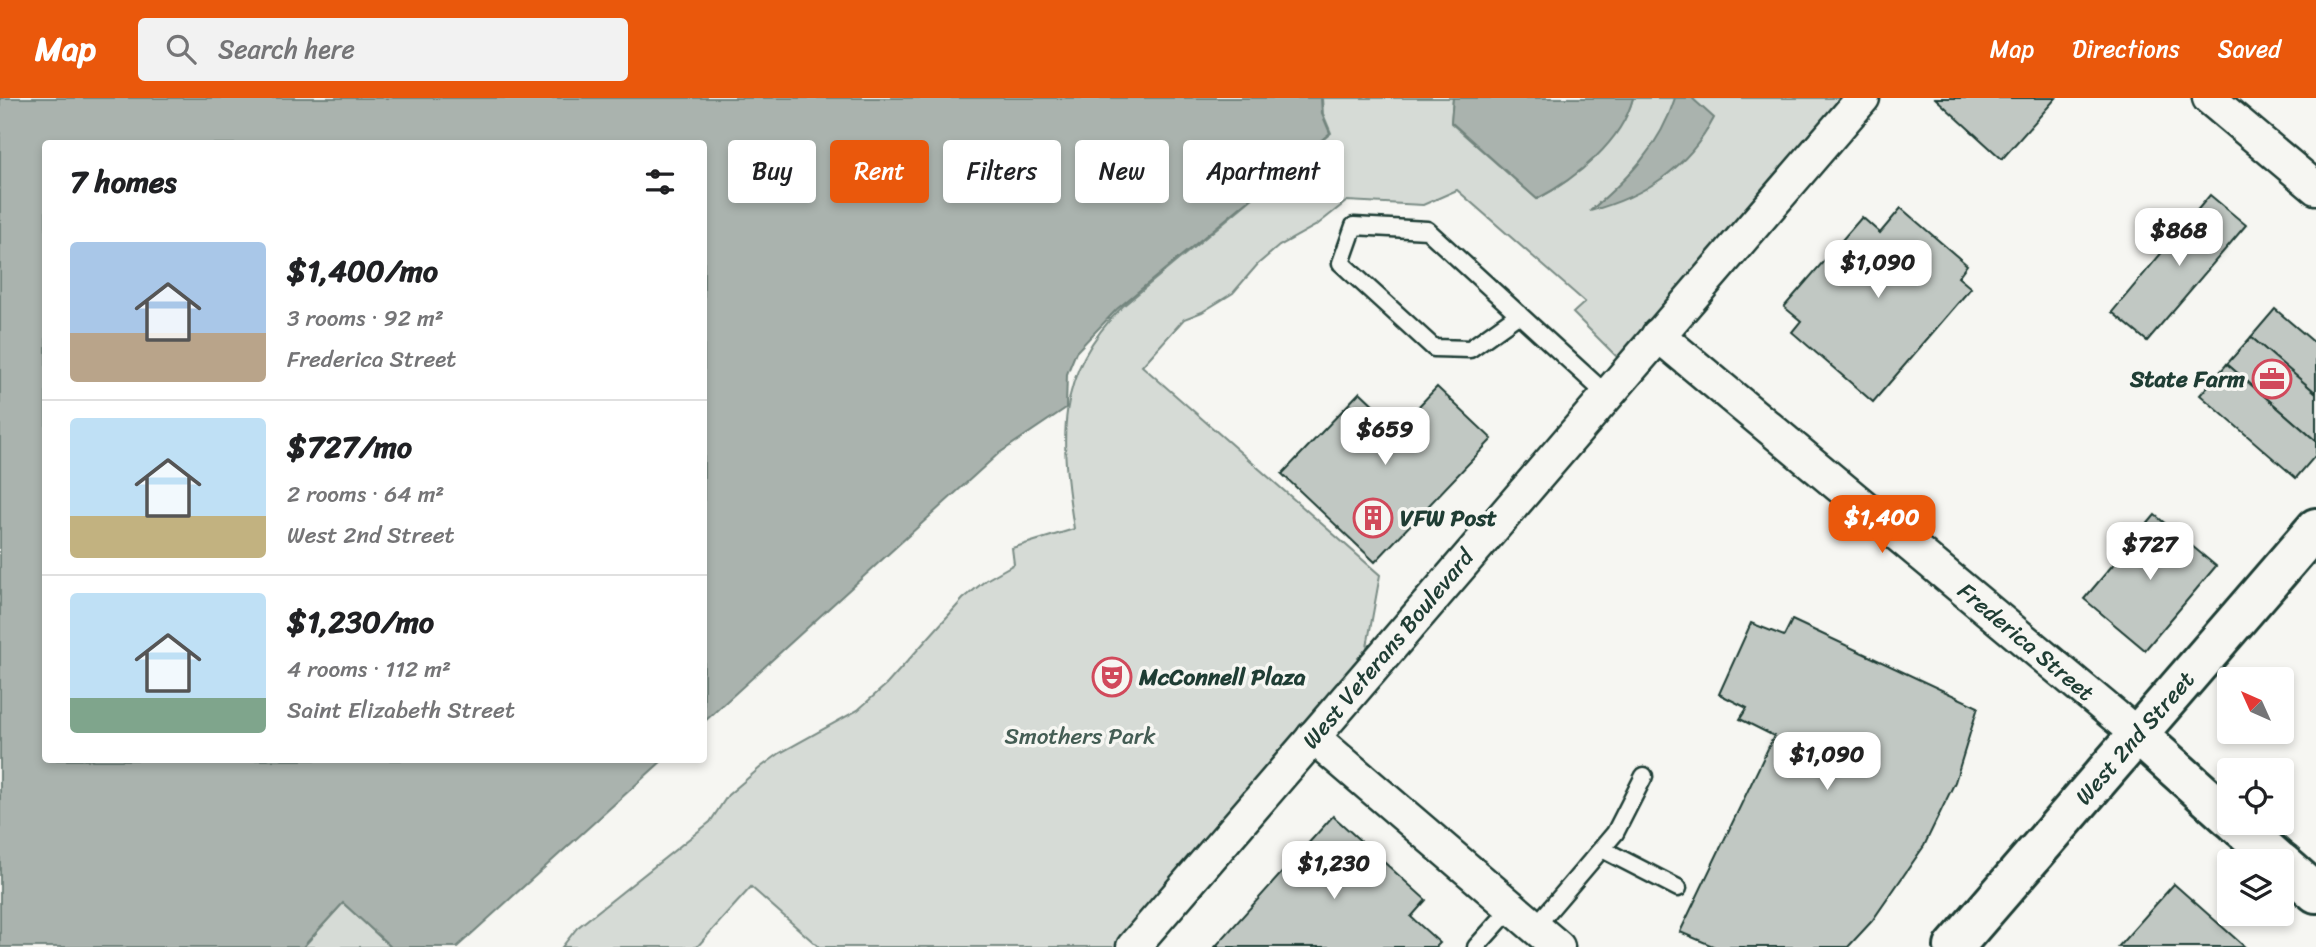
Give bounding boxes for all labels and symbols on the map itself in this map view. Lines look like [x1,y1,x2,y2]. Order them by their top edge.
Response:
pin: $868 [2138,208,2220,268]
pin: $1,090 [1821,240,1935,300]
office icon: State Farm [2251,358,2293,400]
place label: State Farm [2129,359,2245,400]
pin: $659 [1344,408,1426,467]
pin: $1,400 [1825,496,1939,555]
building icon: VFW Post [1352,497,1394,539]
place label: VFW Post [1400,498,1497,539]
pin: $727 [2109,522,2191,582]
street label: West Veterans Boulevard [1291,538,1486,759]
street label: Frederica Street [1948,572,2104,712]
theatre icon: McConnell Plaza [1091,656,1133,698]
place label: McConnell Plaza [1138,657,1306,698]
street label: West 2nd Street [2065,661,2205,815]
north arrow [2217,667,2294,744]
park label: Smothers Park [1005,716,1156,757]
pin: $1,090 [1770,732,1884,792]
pin: $1,230 [1277,842,1391,901]

